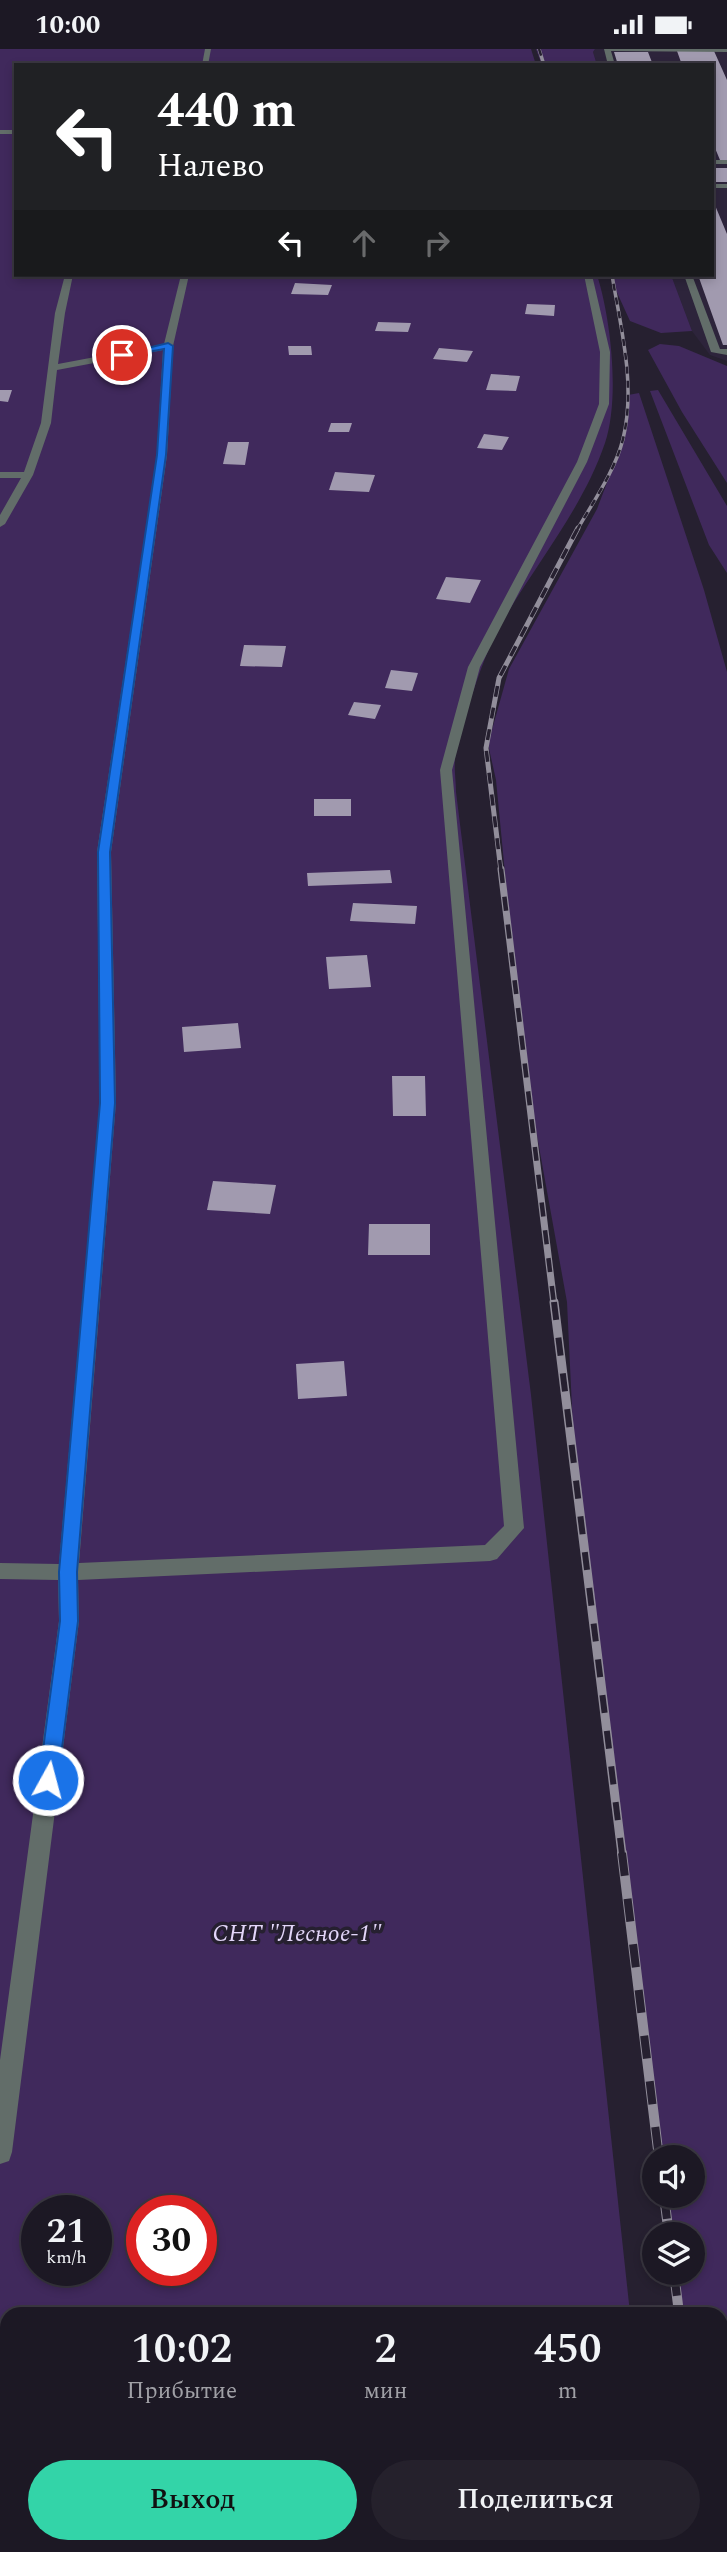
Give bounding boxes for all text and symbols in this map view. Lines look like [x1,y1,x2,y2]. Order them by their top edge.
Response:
text: 10:00 [35,5,100,45]
text: 440 m [157,74,296,149]
icon: left [42,91,133,182]
text: Налево [157,142,265,191]
icon: left [272,224,310,262]
icon: ahead [345,224,383,262]
icon: right [418,224,456,262]
pin [92,325,152,385]
icon: arrive [103,336,141,374]
position arrow [11,1743,85,1817]
park label: СНТ "Лесное-1" [212,1916,382,1952]
map controls [642,2145,705,2285]
button: sound [642,2145,705,2208]
speed limit sign: 30 [126,2195,217,2286]
text: 21 [47,2205,86,2258]
button: layers [642,2222,705,2285]
text: km/h [46,2244,87,2271]
text: 10:02 [131,2318,232,2381]
text: 2 [374,2318,397,2381]
text: 450 [534,2318,601,2381]
text: Прибытие [127,2374,237,2409]
text: мин [364,2374,407,2409]
text: m [558,2374,578,2409]
button: Выход [28,2460,357,2540]
button: Поделиться [371,2460,700,2540]

